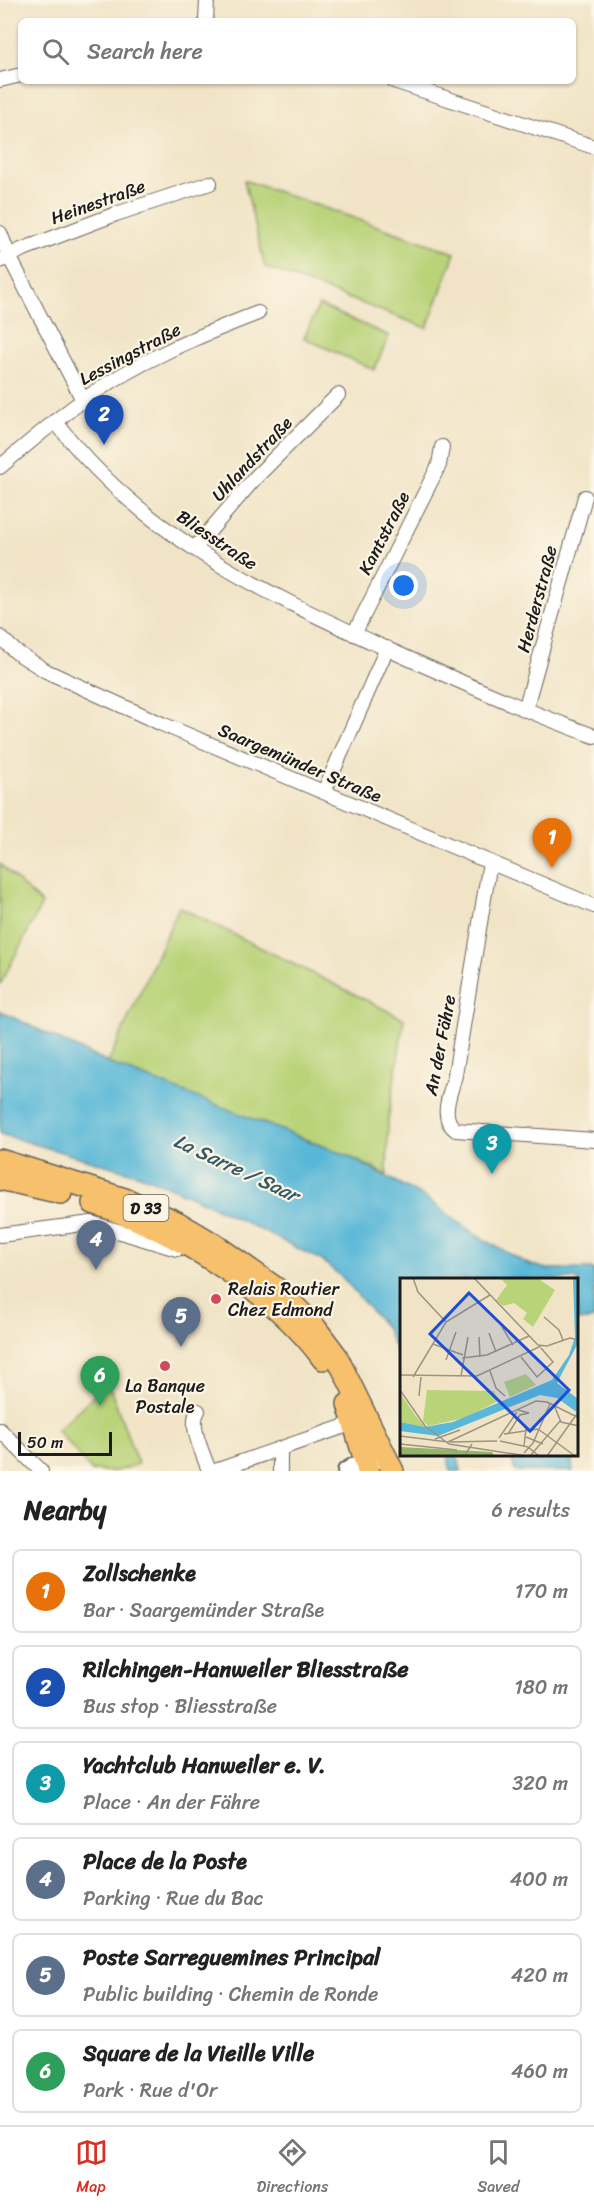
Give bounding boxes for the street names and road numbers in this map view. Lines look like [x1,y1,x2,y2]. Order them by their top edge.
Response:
street label: Heinestraße [46,170,150,234]
street label: Lessingstraße [73,314,187,394]
street label: Uhlandstraße [204,408,301,509]
street label: Kantstraße [349,485,419,580]
street label: Bliesstraße [170,501,264,579]
street label: Herderstraße [507,542,567,656]
street label: Saargemünder Straße [213,714,387,812]
street label: An der Fähre [414,992,465,1099]
road number: D 33 [124,1195,168,1221]

